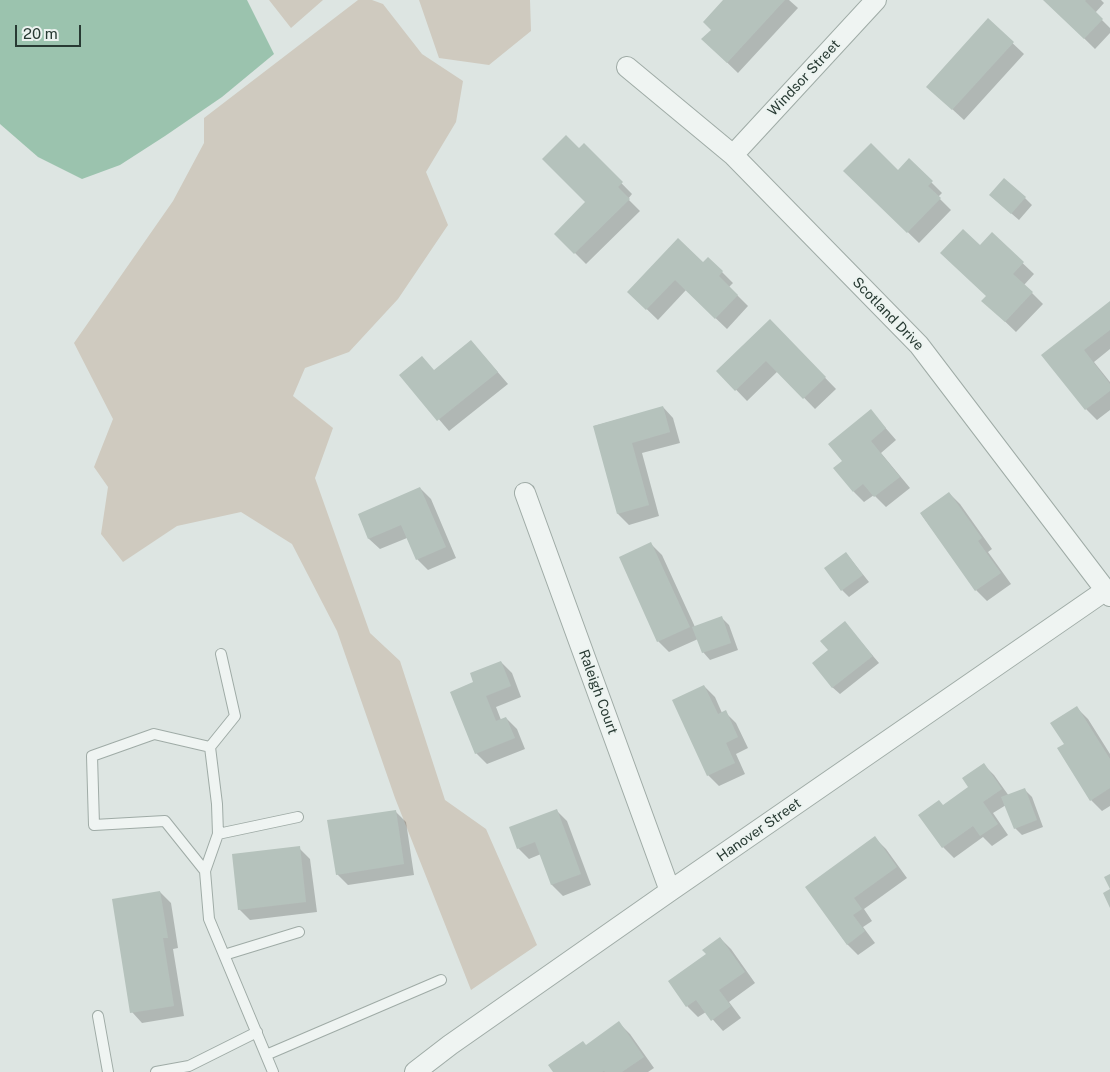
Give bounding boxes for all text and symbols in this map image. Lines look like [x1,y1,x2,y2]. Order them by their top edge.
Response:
scale bar [18,15,84,47]
text: 20 m [23,25,58,42]
street label: Windsor Street [764,36,844,120]
street label: Scotland Drive [849,274,927,354]
street label: Raleigh Court [575,647,621,737]
street label: Hanover Street [714,795,804,865]

